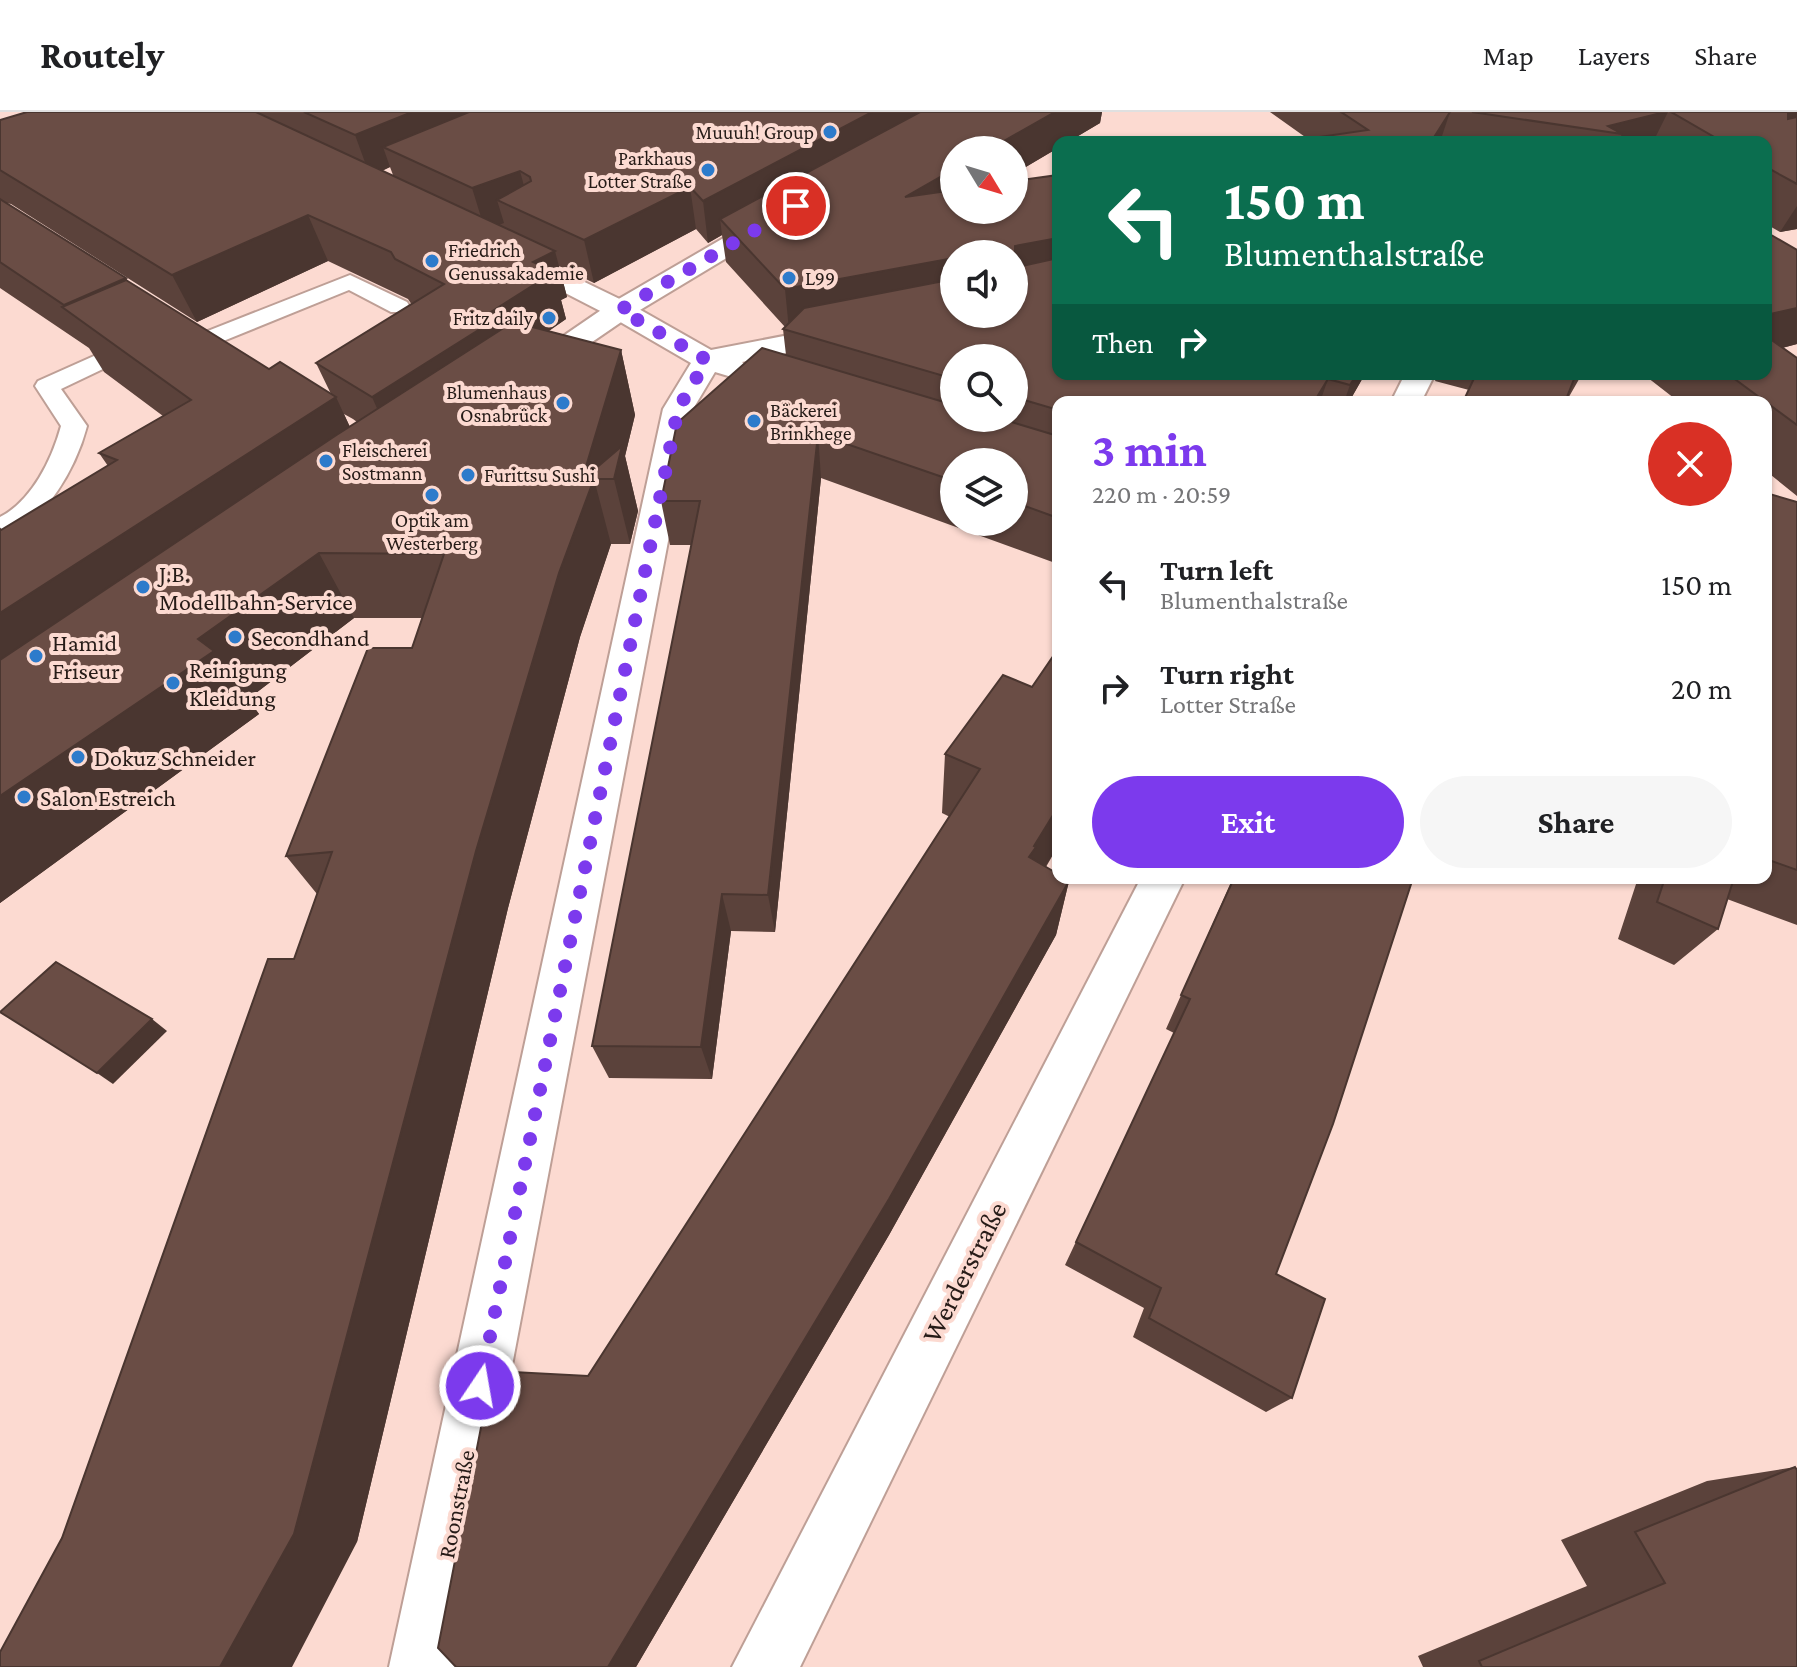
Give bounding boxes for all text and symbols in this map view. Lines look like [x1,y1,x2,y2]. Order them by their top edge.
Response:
text: Routely [40,34,164,76]
text: Map [1483,40,1534,71]
text: Layers [1578,40,1650,71]
text: Share [1694,40,1757,71]
place label: Muuuh! Group [696,121,814,144]
marker: Muuuh! Group [821,123,839,141]
north arrow [940,136,1028,224]
map controls [940,136,1028,536]
place label: Parkhaus Lotter Straße [587,147,692,192]
marker: Parkhaus Lotter Straße [699,161,717,179]
icon: left [1092,168,1196,272]
text: 150 m [1224,169,1365,231]
pin [762,172,830,240]
icon: arrive [774,184,818,228]
text: Blumenthalstraße [1224,234,1484,274]
place label: Friedrich Genussakademie [448,239,584,284]
button: sound [940,240,1028,328]
marker: Friedrich Genussakademie [423,252,441,270]
place label: L99 [805,267,835,289]
marker: L99 [780,269,798,287]
place label: Fritz daily [453,307,534,330]
marker: Fritz daily [540,309,558,327]
icon: right [1170,320,1214,364]
text: Then [1092,326,1154,359]
button: search [940,344,1028,432]
place label: Blumenhaus Osnabrück [446,381,547,426]
marker: Blumenhaus Osnabrück [554,394,572,412]
place label: Bäckerei Brinkhege [770,399,852,445]
marker: Bäckerei Brinkhege [745,412,763,430]
button: close [1648,422,1732,506]
text: 3 min [1092,423,1207,476]
place label: Fleischerei Sostmann [342,439,427,484]
button: layers [940,448,1028,536]
marker: Fleischerei Sostmann [317,452,335,470]
place label: Furittsu Sushi [484,464,596,486]
marker: Furittsu Sushi [459,466,477,484]
text: 220 m · 20:59 [1092,480,1231,509]
marker: Optik am Westerberg [423,486,441,504]
place label: Optik am Westerberg [386,509,478,555]
text: Turn left [1160,553,1273,586]
place label: J.B. Modellbahn-Service [157,560,353,615]
icon: left [1092,562,1136,606]
text: 150 m [1661,568,1732,601]
marker: J.B. Modellbahn-Service [134,578,152,596]
text: Blumenthalstraße [1160,586,1348,615]
place label: Secondhand [251,624,370,651]
marker: Secondhand [226,628,244,646]
place label: Hamid Friseur [52,629,120,684]
marker: Hamid Friseur [27,647,45,665]
place label: Reinigung Kleidung [189,656,287,711]
text: Turn right [1160,657,1294,690]
icon: right [1092,666,1136,710]
text: 20 m [1671,672,1732,705]
marker: Reinigung Kleidung [164,674,182,692]
text: Lotter Straße [1160,690,1296,719]
place label: Dokuz Schneider [94,744,256,771]
marker: Dokuz Schneider [69,748,87,766]
button: Exit [1092,776,1404,868]
button: Share [1420,776,1732,868]
place label: Salon Estreich [40,784,176,811]
marker: Salon Estreich [15,788,33,806]
street label: Werderstraße [915,1197,1013,1347]
position arrow [438,1344,522,1428]
street label: Roonstraße [432,1447,480,1561]

